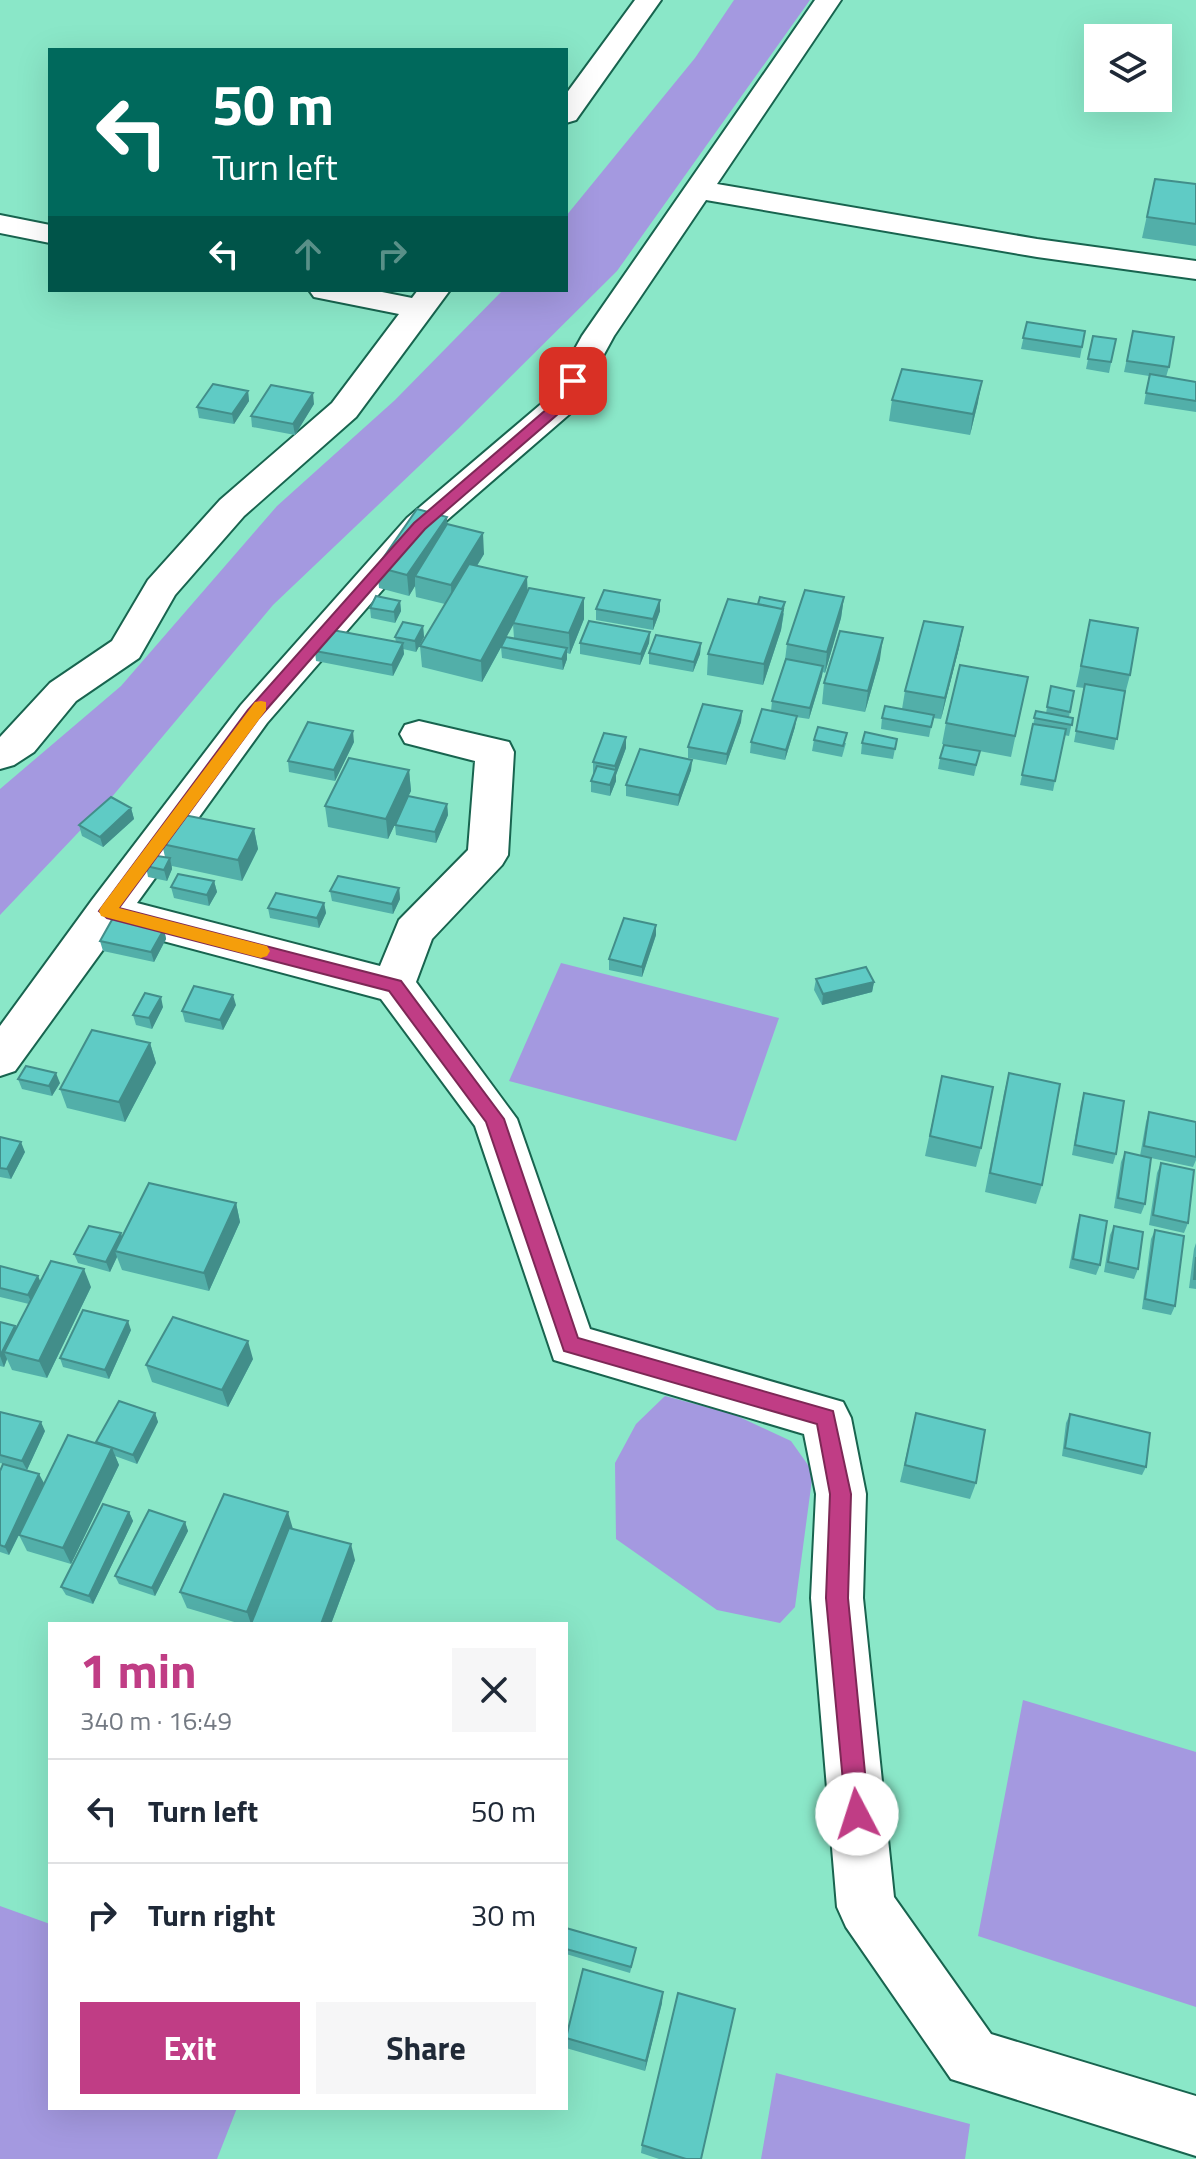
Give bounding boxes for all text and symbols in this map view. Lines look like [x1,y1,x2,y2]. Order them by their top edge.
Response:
map controls [1084,24,1172,112]
button: layers [1084,24,1172,112]
text: 50 m [212,62,334,147]
icon: left [80,80,184,184]
text: Turn left [212,139,338,194]
icon: left [202,232,246,276]
icon: ahead [286,232,330,276]
icon: right [370,232,414,276]
pin [539,347,607,415]
icon: arrive [551,359,595,403]
text: 1 min [80,1634,197,1707]
button: close [452,1648,536,1732]
text: 340 m · 16:49 [80,1701,232,1740]
position arrow [815,1772,899,1856]
text: Turn left [148,1788,258,1834]
text: 50 m [471,1788,536,1834]
icon: left [80,1789,124,1833]
text: Turn right [148,1892,276,1938]
text: 30 m [471,1892,536,1938]
icon: right [80,1893,124,1937]
button: Exit [80,2002,300,2094]
button: Share [316,2002,536,2094]

